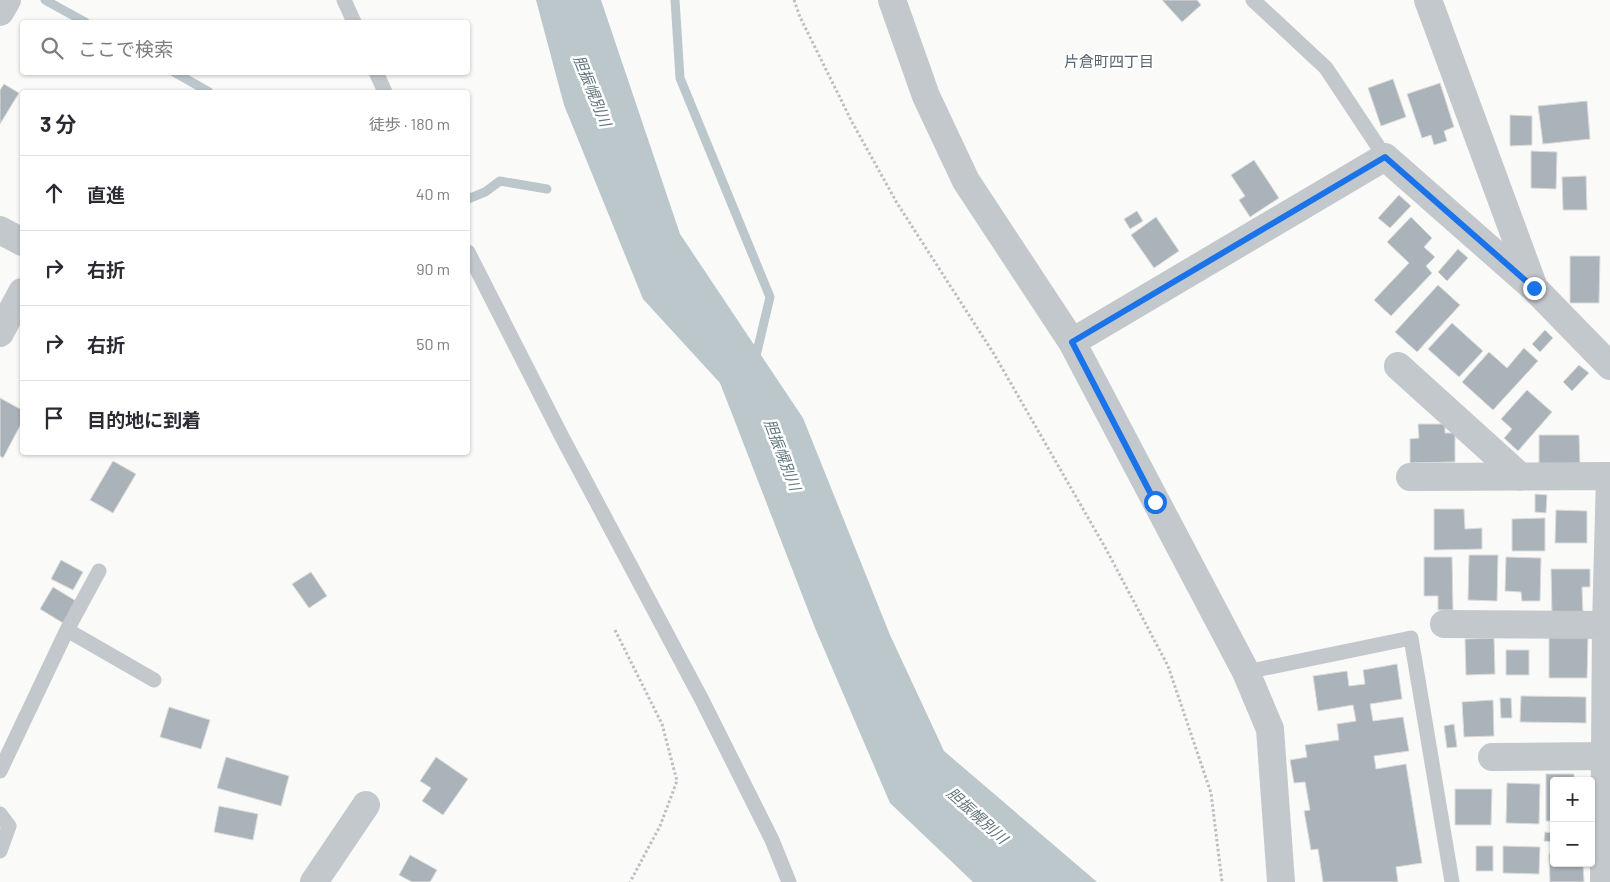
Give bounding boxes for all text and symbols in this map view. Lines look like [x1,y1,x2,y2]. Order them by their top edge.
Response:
search box [20,20,470,75]
icon: search [38,34,66,62]
text: ここで検索 [78,37,173,60]
water label: 胆振幌別川 [571,52,616,131]
district label: 片倉町四丁目 [1064,52,1154,70]
text: 3 分 [40,111,77,136]
text: 徒歩 · 180 m [369,114,450,133]
icon: ahead [40,179,68,207]
text: 直進 [87,183,125,206]
text: 40 m [416,184,450,203]
icon: right [40,254,68,282]
text: 右折 [87,258,125,281]
text: 90 m [416,259,450,278]
route end [1523,277,1546,300]
icon: right [40,329,68,357]
text: 右折 [87,333,125,356]
text: 50 m [416,334,450,353]
icon: arrive [40,404,68,432]
text: 目的地に到着 [87,408,201,431]
water label: 胆振幌別川 [761,416,805,495]
route start [1144,491,1167,514]
map controls [1550,777,1595,867]
button: + [1550,777,1595,822]
water label: 胆振幌別川 [944,783,1013,848]
button: − [1550,822,1595,867]

